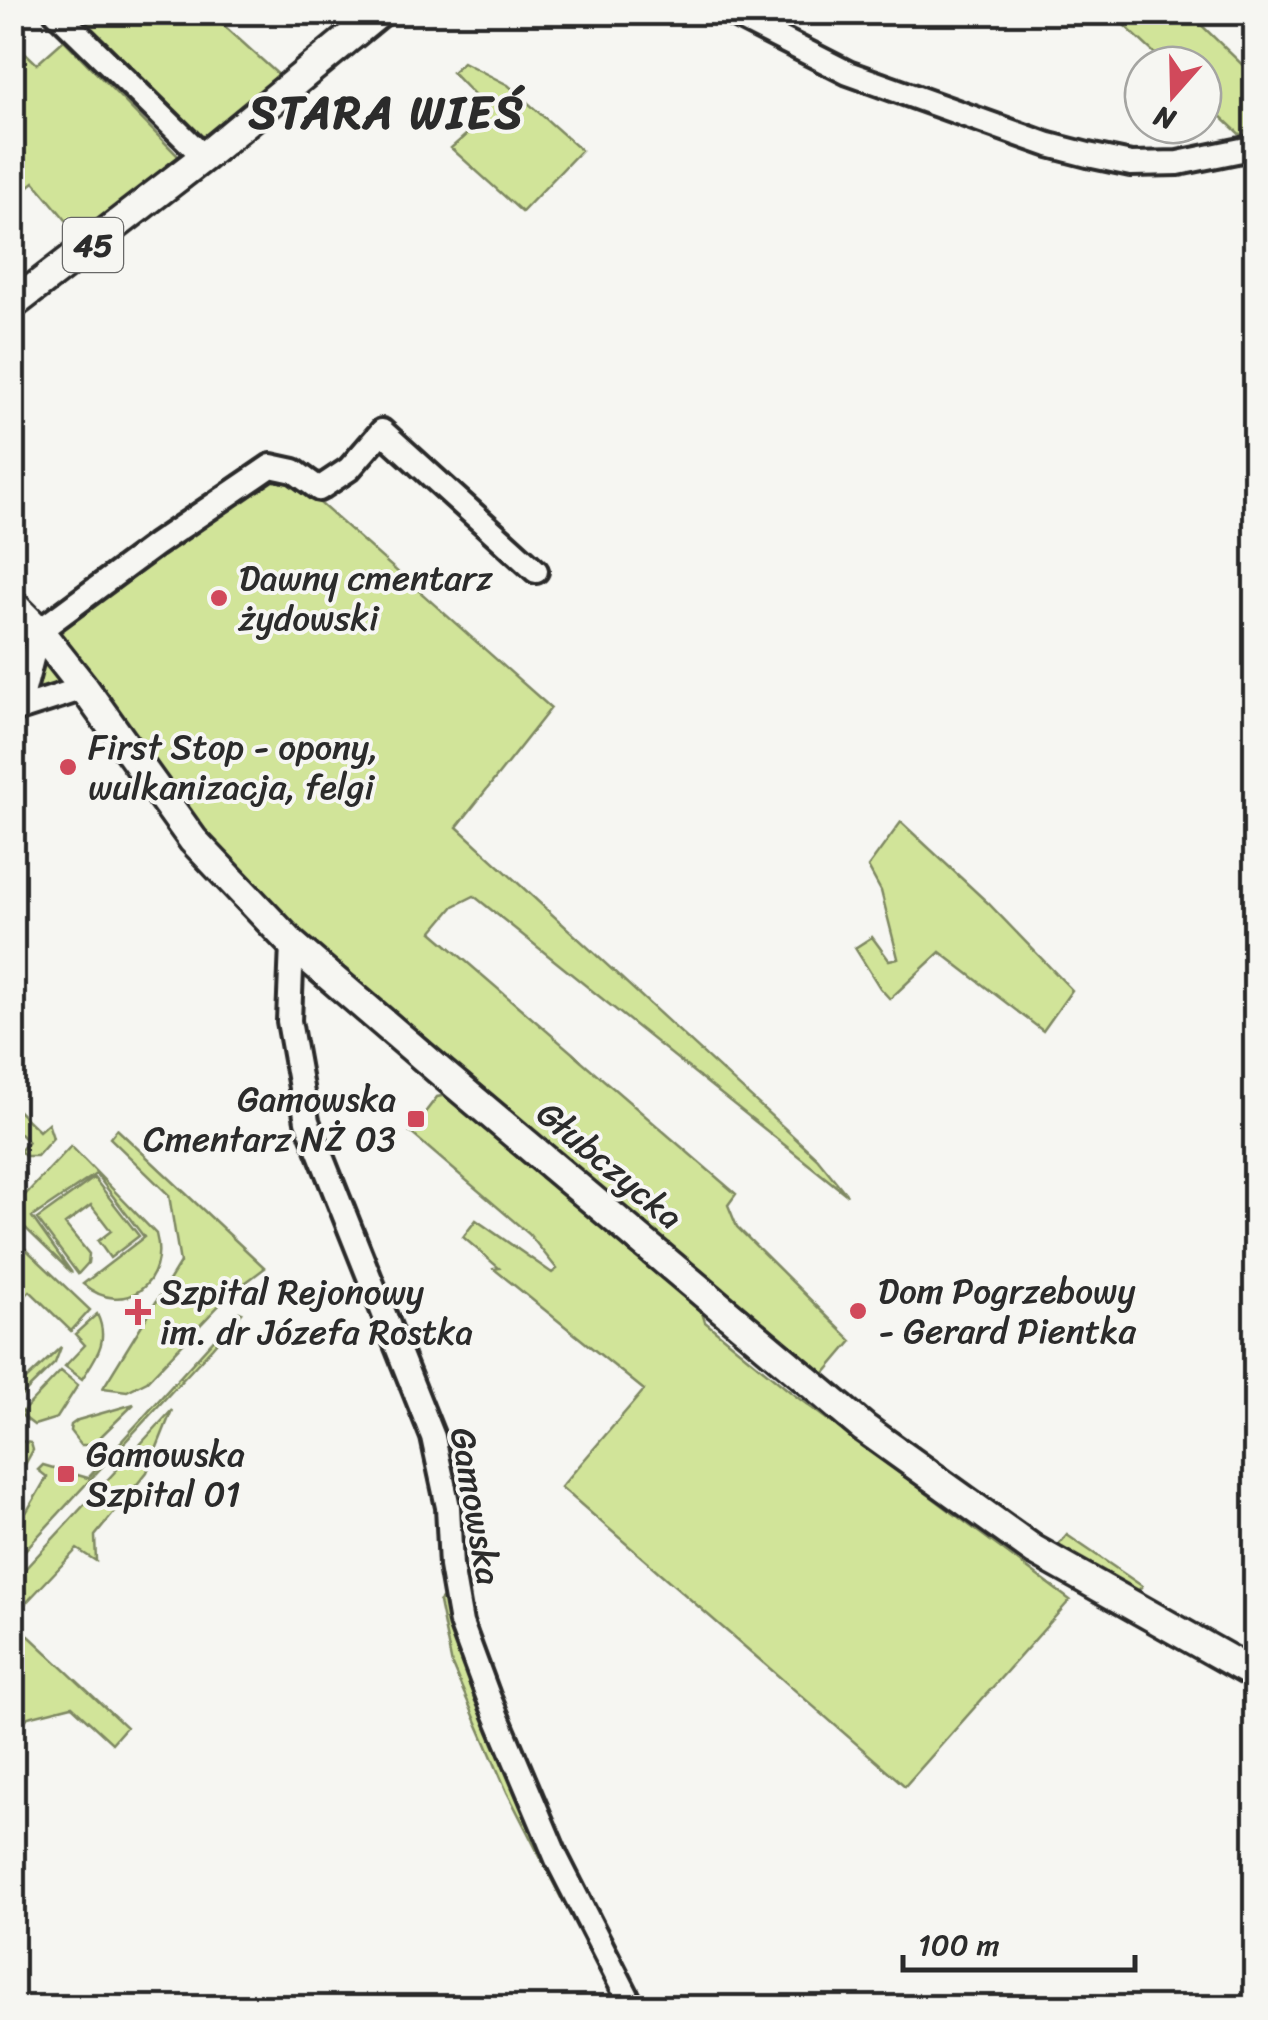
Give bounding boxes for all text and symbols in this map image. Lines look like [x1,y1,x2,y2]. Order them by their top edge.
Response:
north arrow [1123,45,1223,145]
district label: STARA WIEŚ [248,73,526,153]
text: N [1147,91,1183,145]
road number: 45 [63,218,123,272]
place label: Dawny cmentarz żydowski [237,547,493,649]
marker: Dawny cmentarz żydowski [208,587,230,609]
place label: First Stop - opony, wulkanizacja, felgi [88,716,378,818]
marker: First Stop - opony, wulkanizacja, felgi [57,756,79,778]
place label: Gamowska Cmentarz NŻ 03 [143,1068,396,1170]
street label: Głubczycka [522,1084,698,1246]
marker: Gamowska Cmentarz NŻ 03 [405,1108,427,1130]
place label: Dom Pogrzebowy - Gerard Pientka [878,1260,1137,1362]
place label: Szpital Rejonowy im. dr Józefa Rostka [160,1261,473,1363]
marker: Szpital Rejonowy im. dr Józefa Rostka [125,1299,151,1325]
marker: Dom Pogrzebowy - Gerard Pientka [847,1300,869,1322]
street label: Gamowska [432,1422,520,1590]
place label: Gamowska Szpital 01 [86,1423,245,1525]
marker: Gamowska Szpital 01 [55,1463,77,1485]
scale bar [903,1910,1136,1972]
text: 100 m [918,1918,1000,1972]

